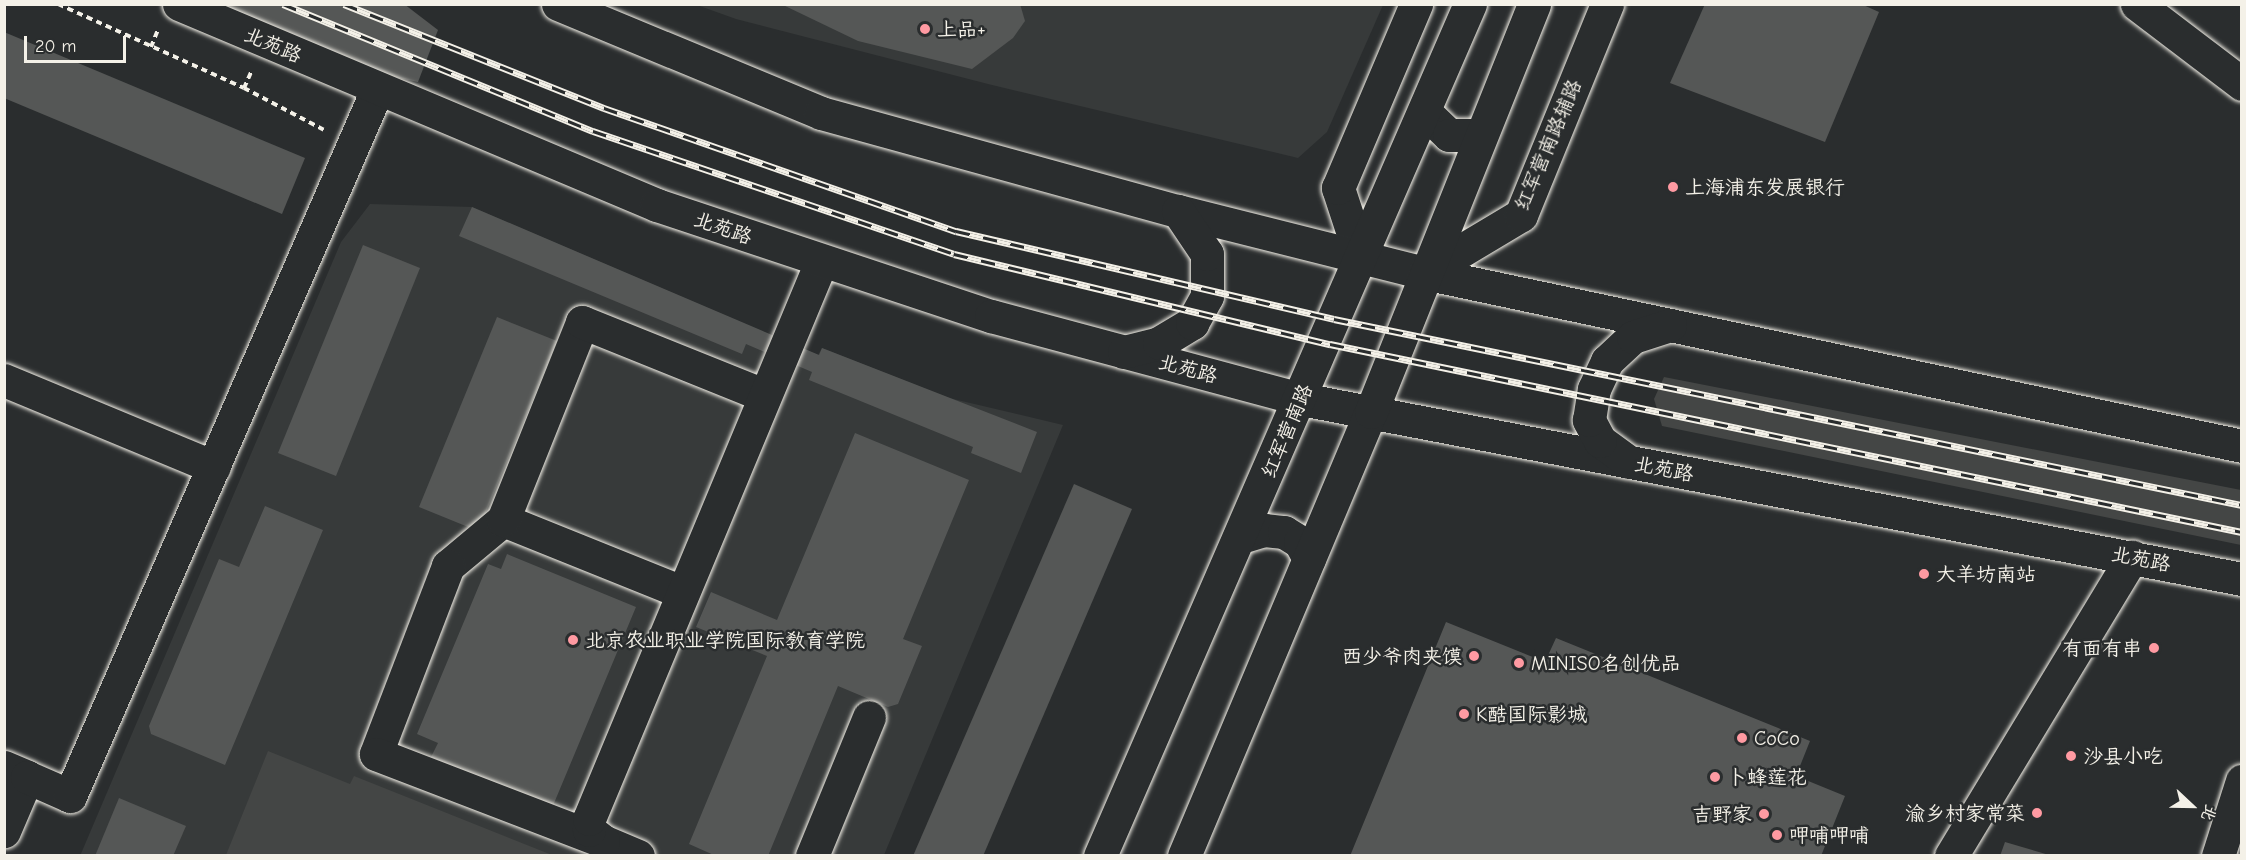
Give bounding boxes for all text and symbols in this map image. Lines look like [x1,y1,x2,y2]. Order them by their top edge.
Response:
place label: 上品+ [937,17,986,41]
street label: 北苑路 [241,22,305,68]
marker: 上品+ [918,22,932,36]
scale bar [27,24,129,62]
text: 20 m [35,36,76,57]
street label: 红军营南路辅路 [1510,76,1586,214]
place label: 上海浦东发展银行 [1685,175,1845,199]
marker: 上海浦东发展银行 [1666,180,1680,194]
street label: 北苑路 [691,207,755,249]
street label: 北苑路 [1156,350,1220,388]
street label: 红军营南路 [1256,380,1318,482]
street label: 北苑路 [1632,451,1696,487]
street label: 北苑路 [2109,541,2173,577]
place label: 大羊坊南站 [1936,562,2036,586]
marker: 大羊坊南站 [1917,567,1931,581]
place label: 北京农业职业学院国际教育学院 [585,628,865,652]
marker: 北京农业职业学院国际教育学院 [566,633,580,647]
place label: 有面有串 [2062,636,2142,660]
marker: 有面有串 [2147,641,2161,655]
place label: 西少爷肉夹馍 [1342,644,1462,668]
marker: 西少爷肉夹馍 [1467,649,1481,663]
place label: MINISO名创优品 [1531,651,1680,675]
marker: MINISO名创优品 [1512,656,1526,670]
place label: K酷国际影城 [1476,702,1587,726]
marker: K酷国际影城 [1457,707,1471,721]
place label: CoCo [1754,726,1800,750]
marker: CoCo [1735,731,1749,745]
place label: 沙县小吃 [2083,744,2163,768]
marker: 沙县小吃 [2064,749,2078,763]
place label: 卜蜂莲花 [1727,765,1807,789]
marker: 卜蜂莲花 [1708,770,1722,784]
north arrow [2162,776,2222,836]
place label: 渝乡村家常菜 [1905,801,2025,825]
place label: 吉野家 [1692,802,1752,826]
text: 北 [2197,802,2220,824]
marker: 渝乡村家常菜 [2030,806,2044,820]
marker: 吉野家 [1757,807,1771,821]
place label: 呷哺呷哺 [1789,823,1869,847]
marker: 呷哺呷哺 [1770,828,1784,842]

